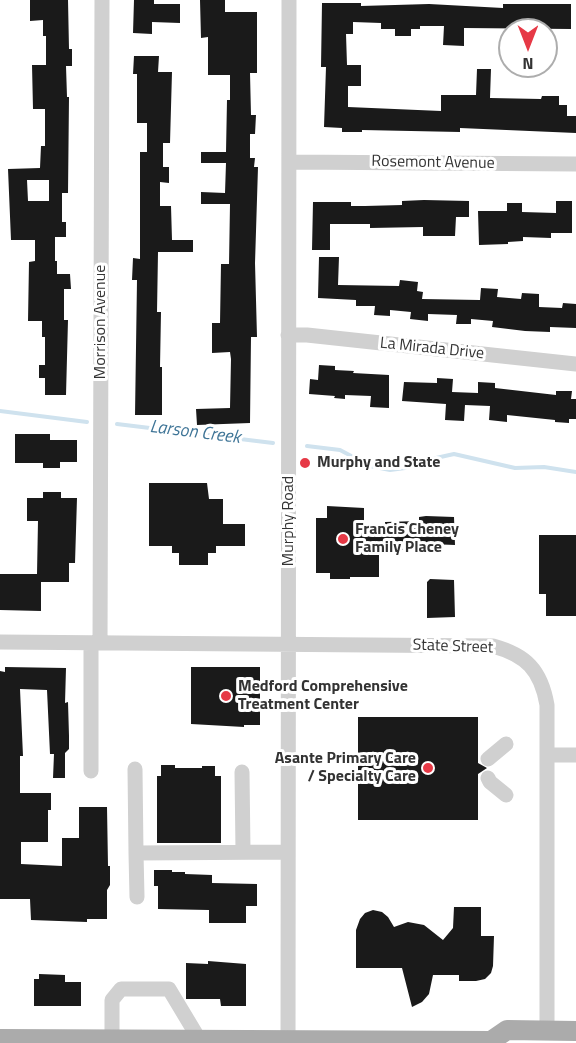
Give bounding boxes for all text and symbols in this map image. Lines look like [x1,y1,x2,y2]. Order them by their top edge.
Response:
north arrow [498,18,558,78]
text: N [522,52,534,76]
street label: Rosemont Avenue [371,152,495,174]
street label: Morrison Avenue [91,265,111,379]
street label: La Mirada Drive [379,334,485,364]
water label: Larson Creek [149,417,241,449]
place label: Murphy and State [317,453,440,473]
marker: Murphy and State [298,456,312,470]
street label: Murphy Road [279,476,299,566]
place label: Francis Cheney Family Place [355,520,459,558]
marker: Francis Cheney Family Place [336,532,350,546]
street label: State Street [412,636,494,658]
place label: Medford Comprehensive Treatment Center [238,677,408,715]
marker: Medford Comprehensive Treatment Center [219,689,233,703]
place label: Asante Primary Care / Specialty Care [275,749,416,787]
marker: Asante Primary Care / Specialty Care [421,761,435,775]

